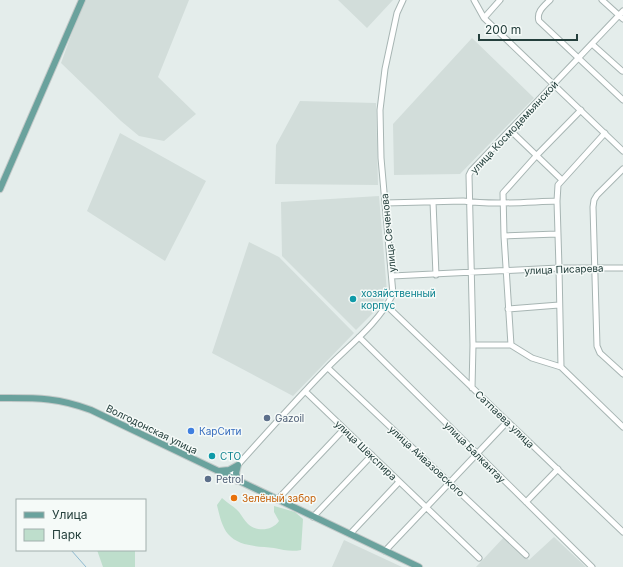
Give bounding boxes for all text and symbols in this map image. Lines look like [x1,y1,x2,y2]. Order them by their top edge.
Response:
scale bar [479,16,577,42]
text: 200 m [485,22,521,37]
street label: улица Космодемьянской [468,78,560,176]
street label: улица Сеченова [378,193,398,273]
street label: улица Писарева [524,262,604,276]
place label: хозяйственный корпус [361,287,436,311]
marker: хозяйственный корпус [348,294,358,304]
street label: Сатпаева улица [473,388,537,450]
street label: Волгодонская улица [104,402,200,456]
place label: Gazoil [275,412,304,424]
marker: Gazoil [262,413,272,423]
street label: улица Шекспира [333,417,399,483]
street label: улица Балкантау [442,419,508,485]
street label: улица Айвазовского [387,423,467,499]
place label: КарСити [199,425,241,437]
marker: КарСити [186,426,196,436]
place label: СТО [220,450,241,462]
marker: СТО [207,451,217,461]
place label: Petrol [216,473,243,485]
marker: Petrol [203,474,213,484]
place label: Зелёный забор [242,492,316,504]
marker: Зелёный забор [229,493,239,503]
legend [16,499,146,551]
text: Улица [52,507,87,522]
text: Парк [52,527,82,542]

